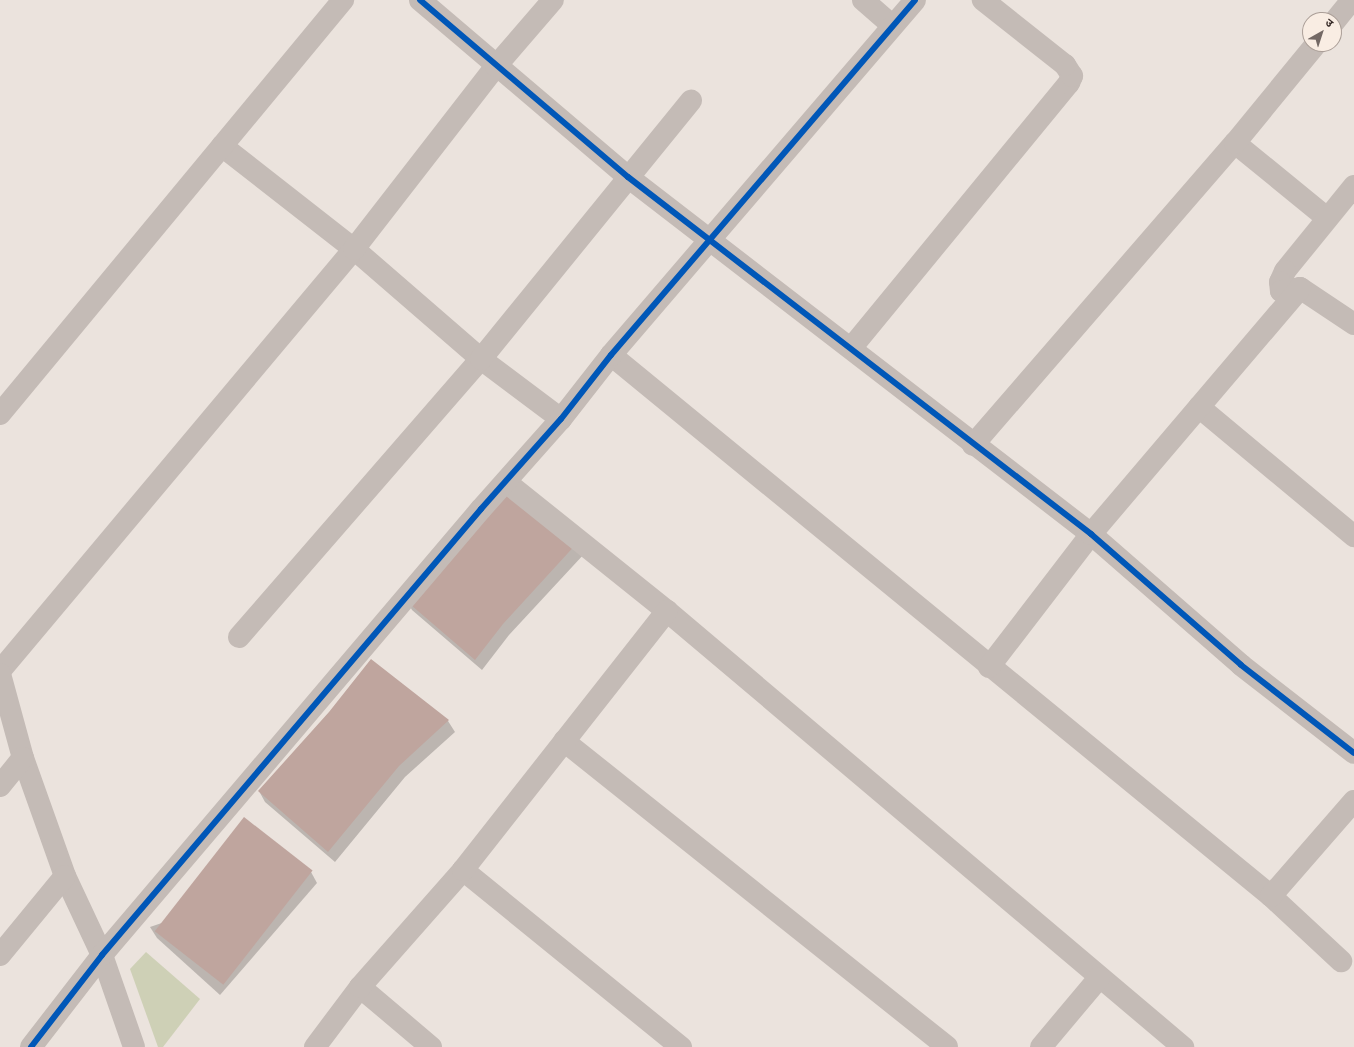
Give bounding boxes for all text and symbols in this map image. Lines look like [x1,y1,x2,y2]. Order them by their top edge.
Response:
north arrow [1302,12,1342,52]
text: उ [1323,16,1336,30]

